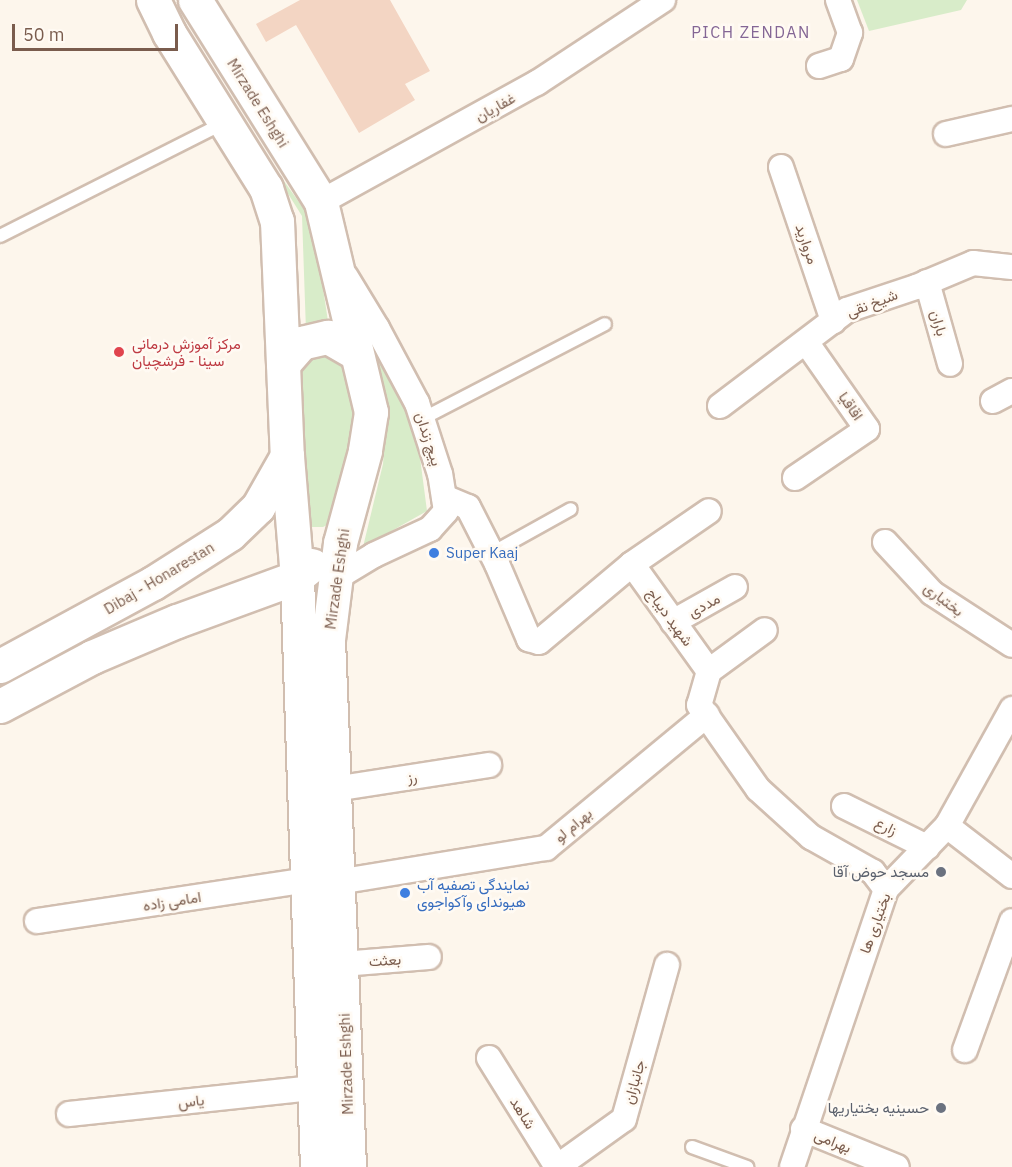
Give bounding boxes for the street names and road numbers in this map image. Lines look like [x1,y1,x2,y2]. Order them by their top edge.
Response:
street label: Mirzade Eshghi [223,55,293,151]
street label: غفاریان [472,89,518,125]
street label: مروارید [792,221,822,267]
street label: شیخ نقی [844,285,900,321]
street label: باران [927,308,951,338]
street label: اقاقیا [835,388,867,424]
street label: پیچ زندان [412,410,446,468]
street label: Mirzade Eshghi [321,527,353,631]
street label: Dibaj - Honarestan [101,538,217,618]
street label: بختیاری [921,578,967,620]
street label: شهید دیباج [643,584,697,650]
street label: مددی [685,589,723,621]
street label: رز [406,767,418,787]
street label: بهرام لو [551,804,595,846]
street label: زارع [872,813,900,839]
street label: امامی زاده [142,888,202,914]
street label: بختیاری ها [856,890,894,956]
street label: بعثت [368,950,402,970]
street label: Mirzade Eshghi [335,1013,357,1115]
street label: جانبازان [619,1058,649,1106]
street label: یاس [177,1091,205,1111]
street label: شاهد [506,1094,540,1132]
street label: بهرامی [812,1126,854,1156]

